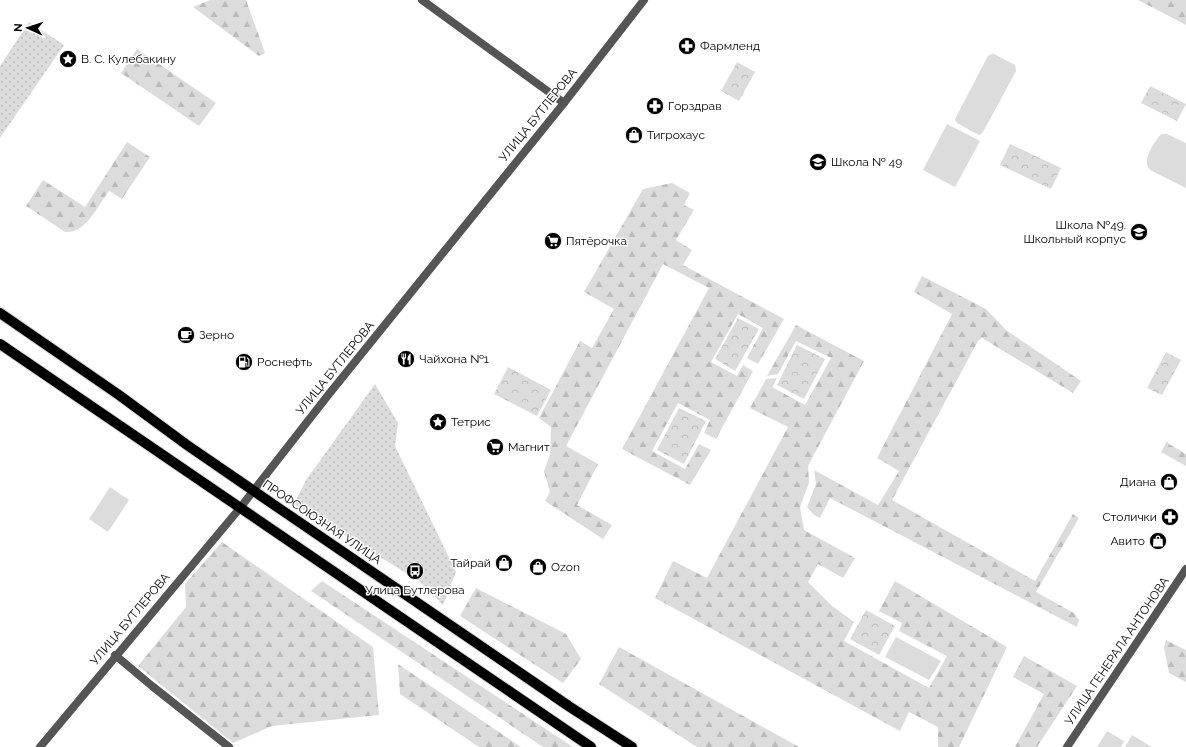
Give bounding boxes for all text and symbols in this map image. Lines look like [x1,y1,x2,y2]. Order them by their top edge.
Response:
north arrow [8,8,48,48]
text: N [12,23,25,32]
pharmacy icon: Фармленд [677,36,697,56]
place label: Фармленд [700,39,760,53]
place icon: В. С. Кулебакину [58,49,78,69]
place label: В. С. Кулебакину [81,52,177,66]
street label: УЛИЦА БУТЛЕРОВА [496,66,580,164]
pharmacy icon: Горздрав [645,96,665,116]
place label: Горздрав [668,99,722,113]
shop icon: Тигрохаус [624,125,644,145]
place label: Тигрохаус [647,128,705,142]
school or university icon: Школа № 49 [808,152,828,172]
place label: Школа № 49 [831,155,902,169]
place label: Школа №49. Школьный корпус [1023,218,1126,246]
school or university icon: Школа №49. Школьный корпус [1129,222,1149,242]
supermarket icon: Пятёрочка [543,231,563,251]
place label: Пятёрочка [566,234,627,248]
street label: УЛИЦА БУТЛЕРОВА [293,319,377,417]
cafe icon: Зерно [176,325,196,345]
place label: Зерно [199,328,234,342]
restaurant icon: Чайхона №1 [396,349,416,369]
fuel station icon: Роснефть [234,352,254,372]
place label: Чайхона №1 [419,352,489,366]
place label: Роснефть [257,355,312,369]
place icon: Тетрис [428,412,448,432]
place label: Тетрис [451,415,491,429]
supermarket icon: Магнит [485,437,505,457]
place label: Магнит [508,440,550,454]
shop icon: Диана [1159,472,1179,492]
place label: Диана [1120,475,1156,489]
street label: ПРОФСОЮЗНАЯ УЛИЦА [260,477,384,567]
pharmacy icon: Столички [1160,507,1180,527]
place label: Столички [1102,510,1157,524]
shop icon: Авито [1148,531,1168,551]
place label: Авито [1110,534,1145,548]
shop icon: Тайрай [494,553,514,573]
place label: Тайрай [450,556,491,570]
shop icon: Ozon [528,557,548,577]
place label: Ozon [551,560,580,574]
bus stop icon: Улица Бутлерова [405,561,425,581]
street label: УЛИЦА БУТЛЕРОВА [87,570,173,668]
street label: УЛИЦА ГЕНЕРАЛА АНТОНОВА [1062,574,1172,728]
place label: Улица Бутлерова [365,583,465,597]

